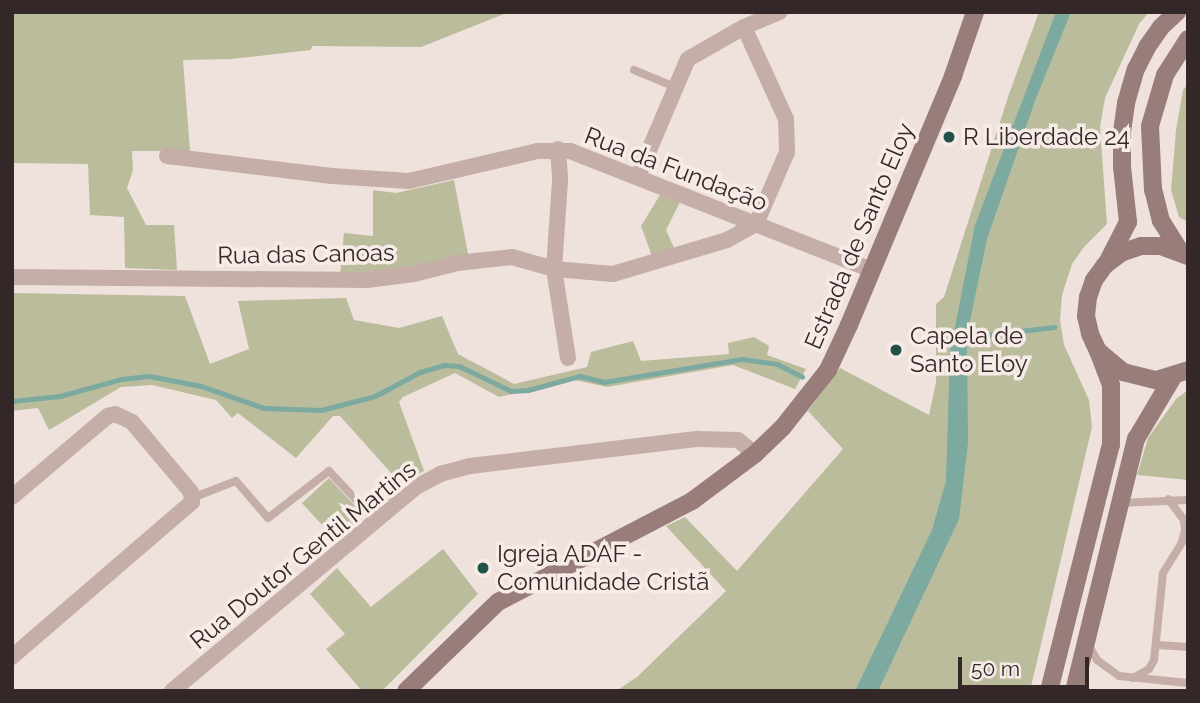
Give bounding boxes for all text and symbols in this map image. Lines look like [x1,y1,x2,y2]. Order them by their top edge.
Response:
street label: Estrada de Santo Eloy [798,119,920,353]
street label: Rua da Fundação [581,121,771,217]
place label: R Liberdade 24 [963,123,1130,151]
marker: R Liberdade 24 [941,129,957,145]
street label: Rua das Canoas [217,238,395,270]
place label: Capela de Santo Eloy [910,322,1028,378]
marker: Capela de Santo Eloy [888,342,904,358]
street label: Rua Doutor Gentil Martins [184,455,422,655]
place label: Igreja ADAF - Comunidade Cristã [497,540,709,596]
marker: Igreja ADAF - Comunidade Cristã [475,560,491,576]
scale bar [962,644,1093,688]
text: 50 m [971,656,1020,681]

